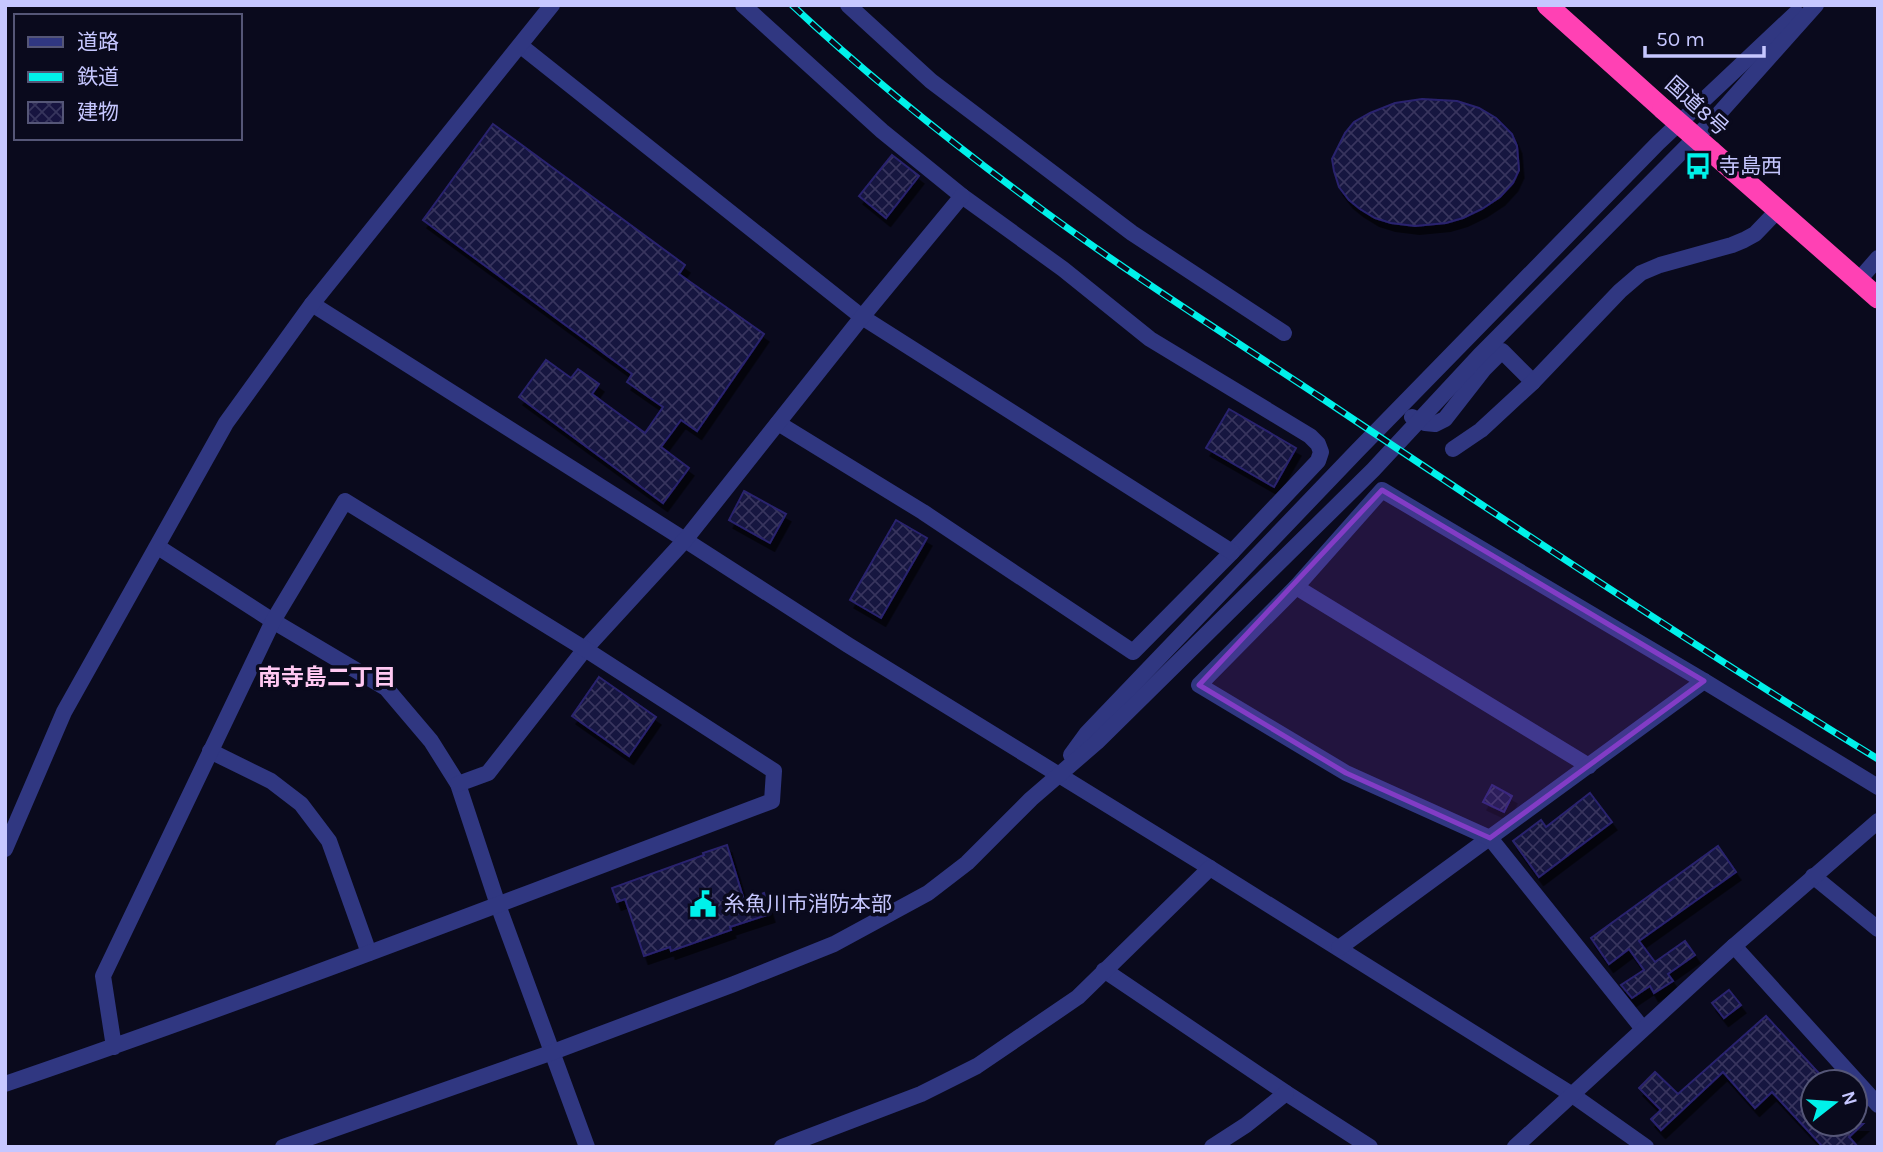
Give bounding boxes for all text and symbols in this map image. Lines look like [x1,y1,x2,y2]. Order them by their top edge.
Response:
legend [14,14,242,140]
scale bar [1645,14,1764,58]
text: 50 m [1656,27,1705,51]
text: 道路 [77,30,119,54]
text: 鉄道 [77,65,119,89]
street label: 国道8号 [1661,72,1733,140]
text: 建物 [77,100,119,124]
bus stop icon: 寺島西 [1683,151,1713,181]
place label: 寺島西 [1719,154,1782,178]
district label: 南寺島二丁目 [258,664,396,691]
public building icon: 糸魚川市消防本部 [688,889,718,919]
place label: 糸魚川市消防本部 [724,892,892,916]
north arrow [1799,1068,1869,1138]
text: N [1837,1089,1862,1108]

